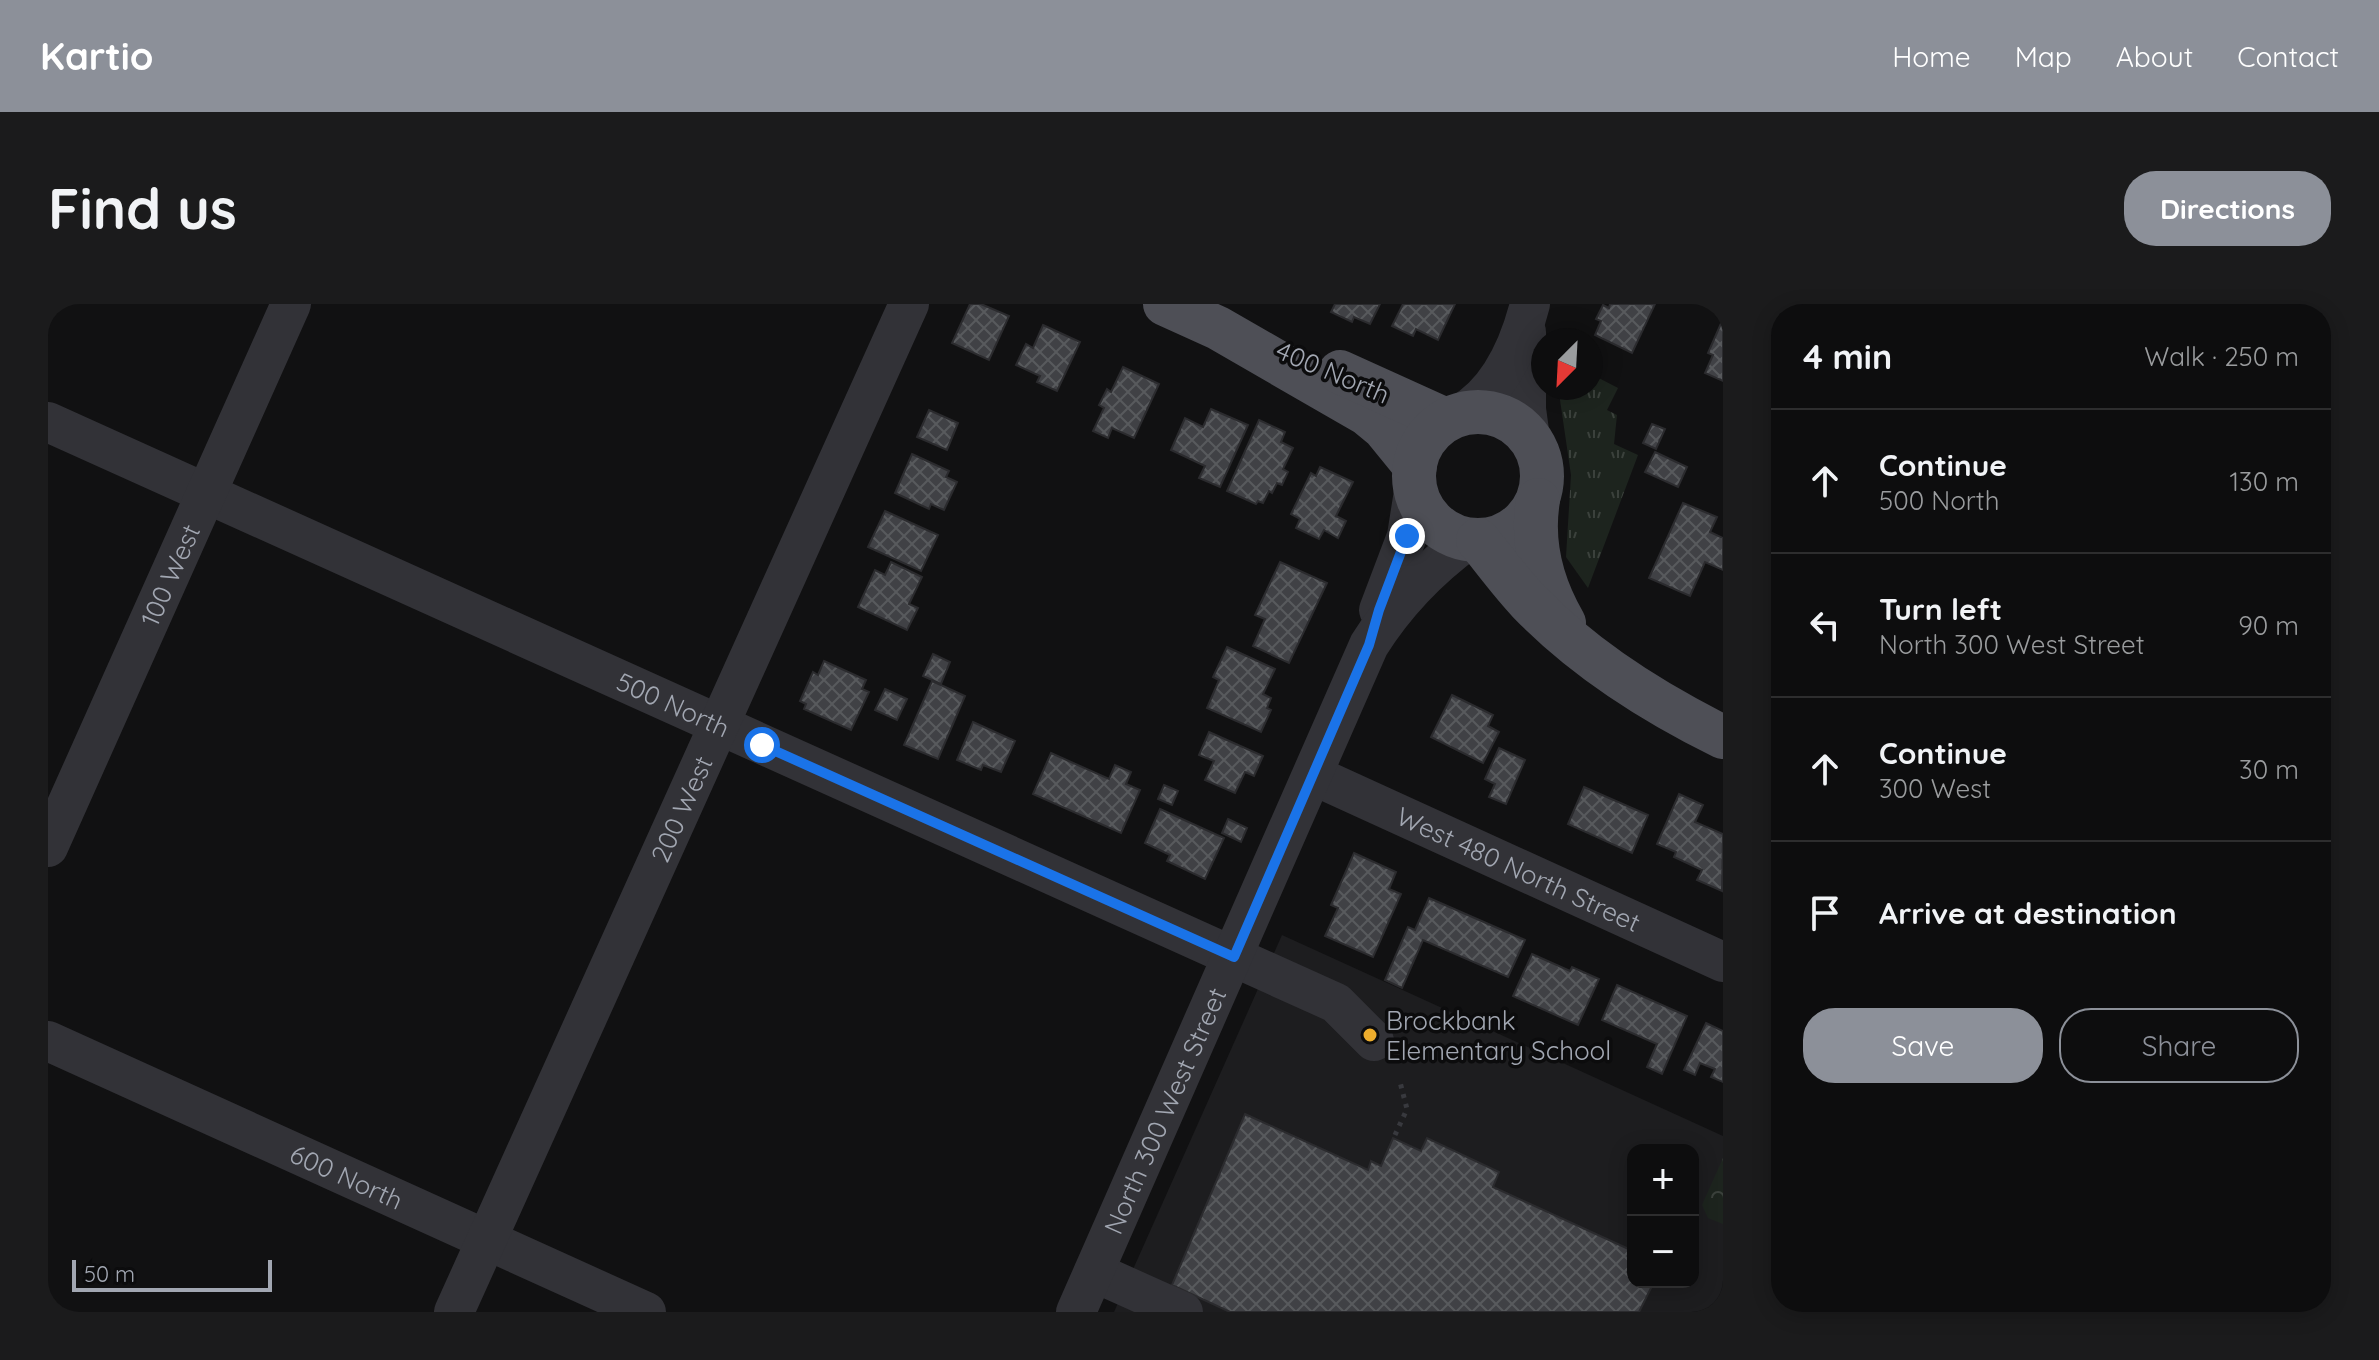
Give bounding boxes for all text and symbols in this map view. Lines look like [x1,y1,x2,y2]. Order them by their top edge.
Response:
text: Kartio [40,32,153,80]
text: Home [1892,39,1971,74]
text: Map [2015,39,2072,74]
text: About [2116,39,2193,74]
text: Contact [2237,39,2339,74]
button: Directions [2124,171,2331,246]
text: Find us [48,173,237,243]
north arrow [1531,328,1603,400]
street label: 400 North [1271,333,1395,411]
text: 4 min [1803,335,1892,378]
text: Walk · 250 m [2144,340,2299,373]
text: Continue [1879,446,2007,484]
icon: ahead [1803,459,1847,503]
text: 130 m [2229,465,2299,498]
text: 500 North [1879,484,1999,517]
route end [1389,518,1425,554]
street label: 100 West [133,519,207,631]
text: Turn left [1879,590,2002,628]
icon: left [1803,603,1847,647]
text: 90 m [2238,609,2299,642]
text: North 300 West Street [1879,628,2145,661]
street label: 500 North [612,664,735,744]
route start [744,727,780,763]
text: Continue [1879,734,2007,772]
icon: ahead [1803,747,1847,791]
street label: 200 West [643,751,719,867]
text: 30 m [2239,753,2299,786]
text: 300 West [1879,772,1991,805]
street label: West 480 North Street [1391,799,1646,939]
icon: arrive [1803,891,1847,935]
text: Arrive at destination [1879,894,2177,932]
street label: North 300 West Street [1096,982,1233,1239]
place label: Brockbank Elementary School [1386,1004,1611,1067]
button: Save [1803,1008,2043,1083]
button: Share [2059,1008,2299,1083]
marker: Brockbank Elementary School [1361,1026,1379,1044]
street label: 600 North [285,1137,408,1216]
map controls [1627,1144,1699,1288]
button: + [1627,1144,1699,1216]
button: − [1627,1216,1699,1288]
scale bar [72,1256,272,1292]
text: 50 m [84,1260,135,1288]

